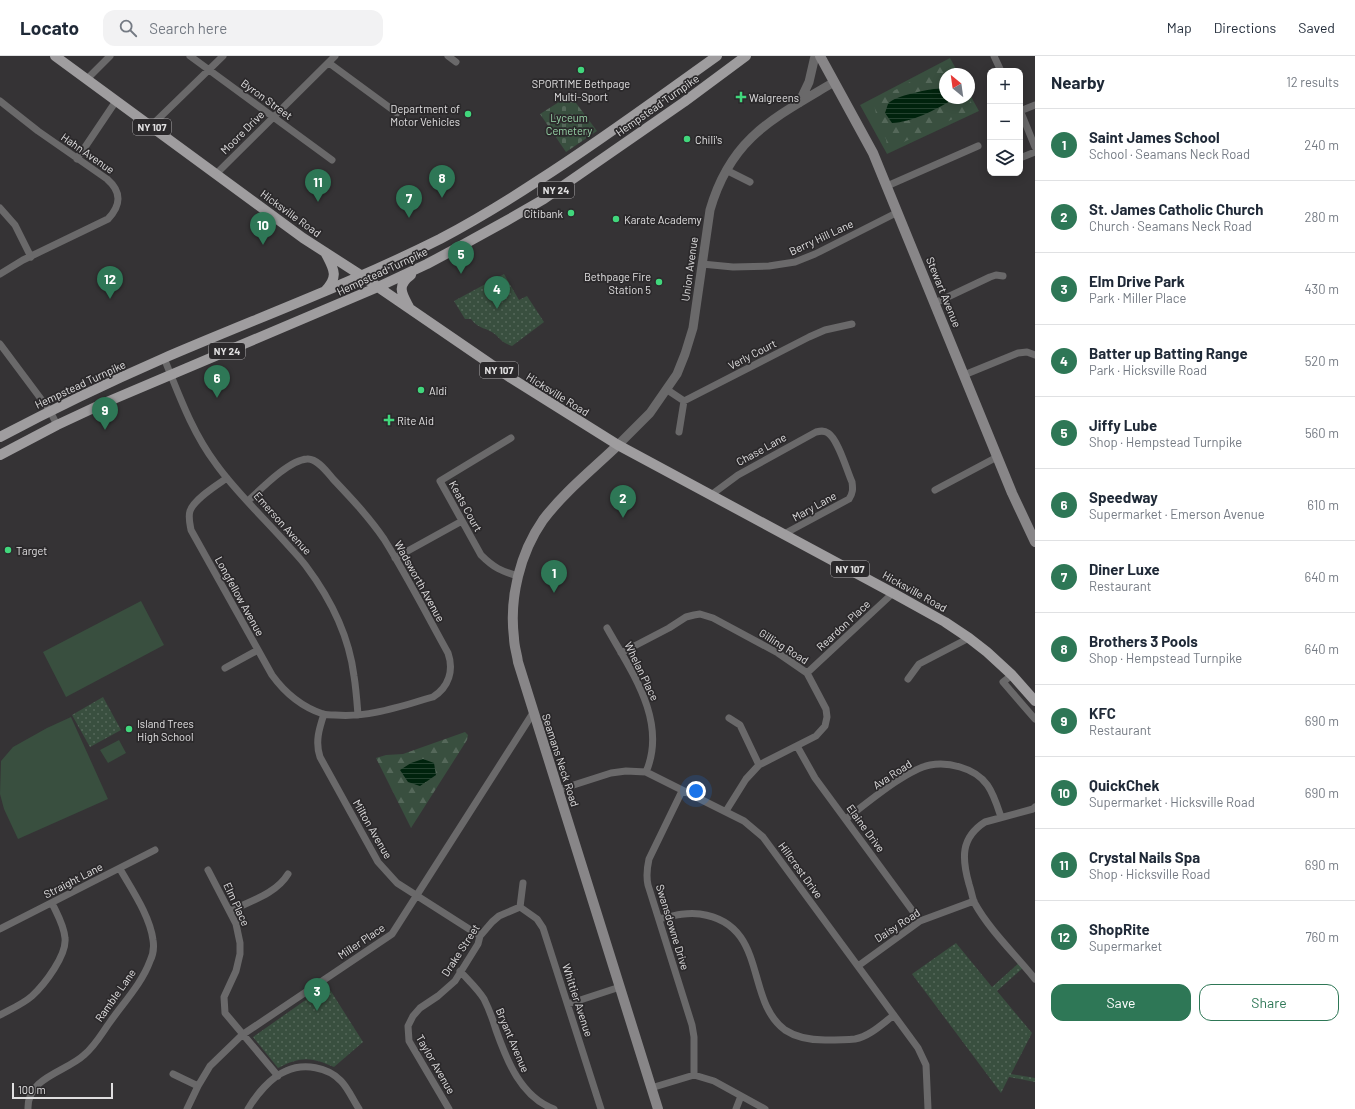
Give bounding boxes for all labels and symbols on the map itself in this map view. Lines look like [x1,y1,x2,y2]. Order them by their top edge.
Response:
marker: SPORTIME Bethpage Multi-Sport [576,65,586,75]
north arrow [939,68,975,104]
street label: Hempstead Turnpike [613,71,701,139]
street label: Byron Street [239,76,295,122]
place label: SPORTIME Bethpage Multi-Sport [532,77,630,103]
place label: Walgreens [749,91,799,104]
marker: Walgreens [736,92,746,102]
place label: Department of Motor Vehicles [390,102,460,128]
street label: Moore Drive [217,107,267,157]
marker: Department of Motor Vehicles [463,109,473,119]
park label: Lyceum Cemetery [546,111,592,137]
road number: NY 107 [133,119,171,135]
street label: Hahn Avenue [59,130,117,176]
place label: Chili's [695,133,722,146]
marker: Chili's [682,134,692,144]
pin: 8 [429,165,455,198]
pin: 11 [305,169,331,202]
road number: NY 24 [538,182,574,198]
pin: 7 [396,185,422,218]
street label: Hicksville Road [258,187,324,239]
place label: Citibank [524,207,563,220]
marker: Citibank [566,208,576,218]
pin: 10 [250,212,276,245]
place label: Karate Academy [624,213,702,226]
marker: Karate Academy [611,214,621,224]
street label: Berry Hill Lane [787,216,855,258]
street label: Union Avenue [678,236,700,302]
pin: 5 [448,241,474,274]
street label: Hempstead Turnpike [335,244,430,298]
street label: Stewart Avenue [924,255,964,329]
pin: 12 [97,266,123,299]
place label: Bethpage Fire Station 5 [584,270,651,296]
pin: 4 [484,276,510,309]
marker: Bethpage Fire Station 5 [654,277,664,287]
street label: Verly Court [726,336,778,372]
road number: NY 24 [209,343,245,359]
street label: Hempstead Turnpike [33,357,128,411]
road number: NY 107 [480,362,518,378]
pin: 6 [204,365,230,398]
street label: Hicksville Road [524,370,592,418]
place label: Aldi [429,384,447,397]
marker: Aldi [416,385,426,395]
pin: 9 [92,397,118,430]
place label: Rite Aid [397,414,434,427]
marker: Rite Aid [384,415,394,425]
street label: Chase Lane [734,430,788,468]
street label: Keats Court [447,478,485,534]
pin: 2 [610,485,636,518]
street label: Mary Lane [790,488,839,523]
street label: Emerson Avenue [251,489,315,557]
street label: Wadsworth Avenue [392,538,448,624]
place label: Target [16,544,47,557]
marker: Target [3,545,13,555]
street label: Longfellow Avenue [213,554,267,638]
pin: 1 [541,560,567,593]
road number: NY 107 [831,561,869,577]
street label: Hicksville Road [881,568,949,614]
street label: Reardon Place [814,597,873,653]
street label: Gilling Road [757,626,811,666]
street label: Whelan Place [622,639,662,703]
street label: Seamans Neck Road [540,712,582,808]
place label: Island Trees High School [137,717,194,743]
marker: Island Trees High School [124,724,134,734]
street label: Ava Road [870,757,914,791]
your location [686,781,706,801]
street label: Milton Avenue [351,797,395,861]
street label: Elaine Drive [844,802,888,855]
street label: Hillcrest Drive [776,839,826,901]
street label: Straight Lane [41,860,105,900]
street label: Elm Place [221,880,253,928]
street label: Swansdowne Drive [654,882,692,972]
street label: Daisy Road [872,905,922,945]
street label: Miller Place [335,920,387,961]
street label: Drake Street [438,921,482,979]
street label: Whittier Avenue [560,962,596,1038]
street label: Ramble Lane [92,966,138,1024]
pin: 3 [304,978,330,1011]
street label: Bryant Avenue [494,1006,532,1074]
street label: Taylor Avenue [414,1032,458,1096]
scale bar [12,1081,113,1100]

